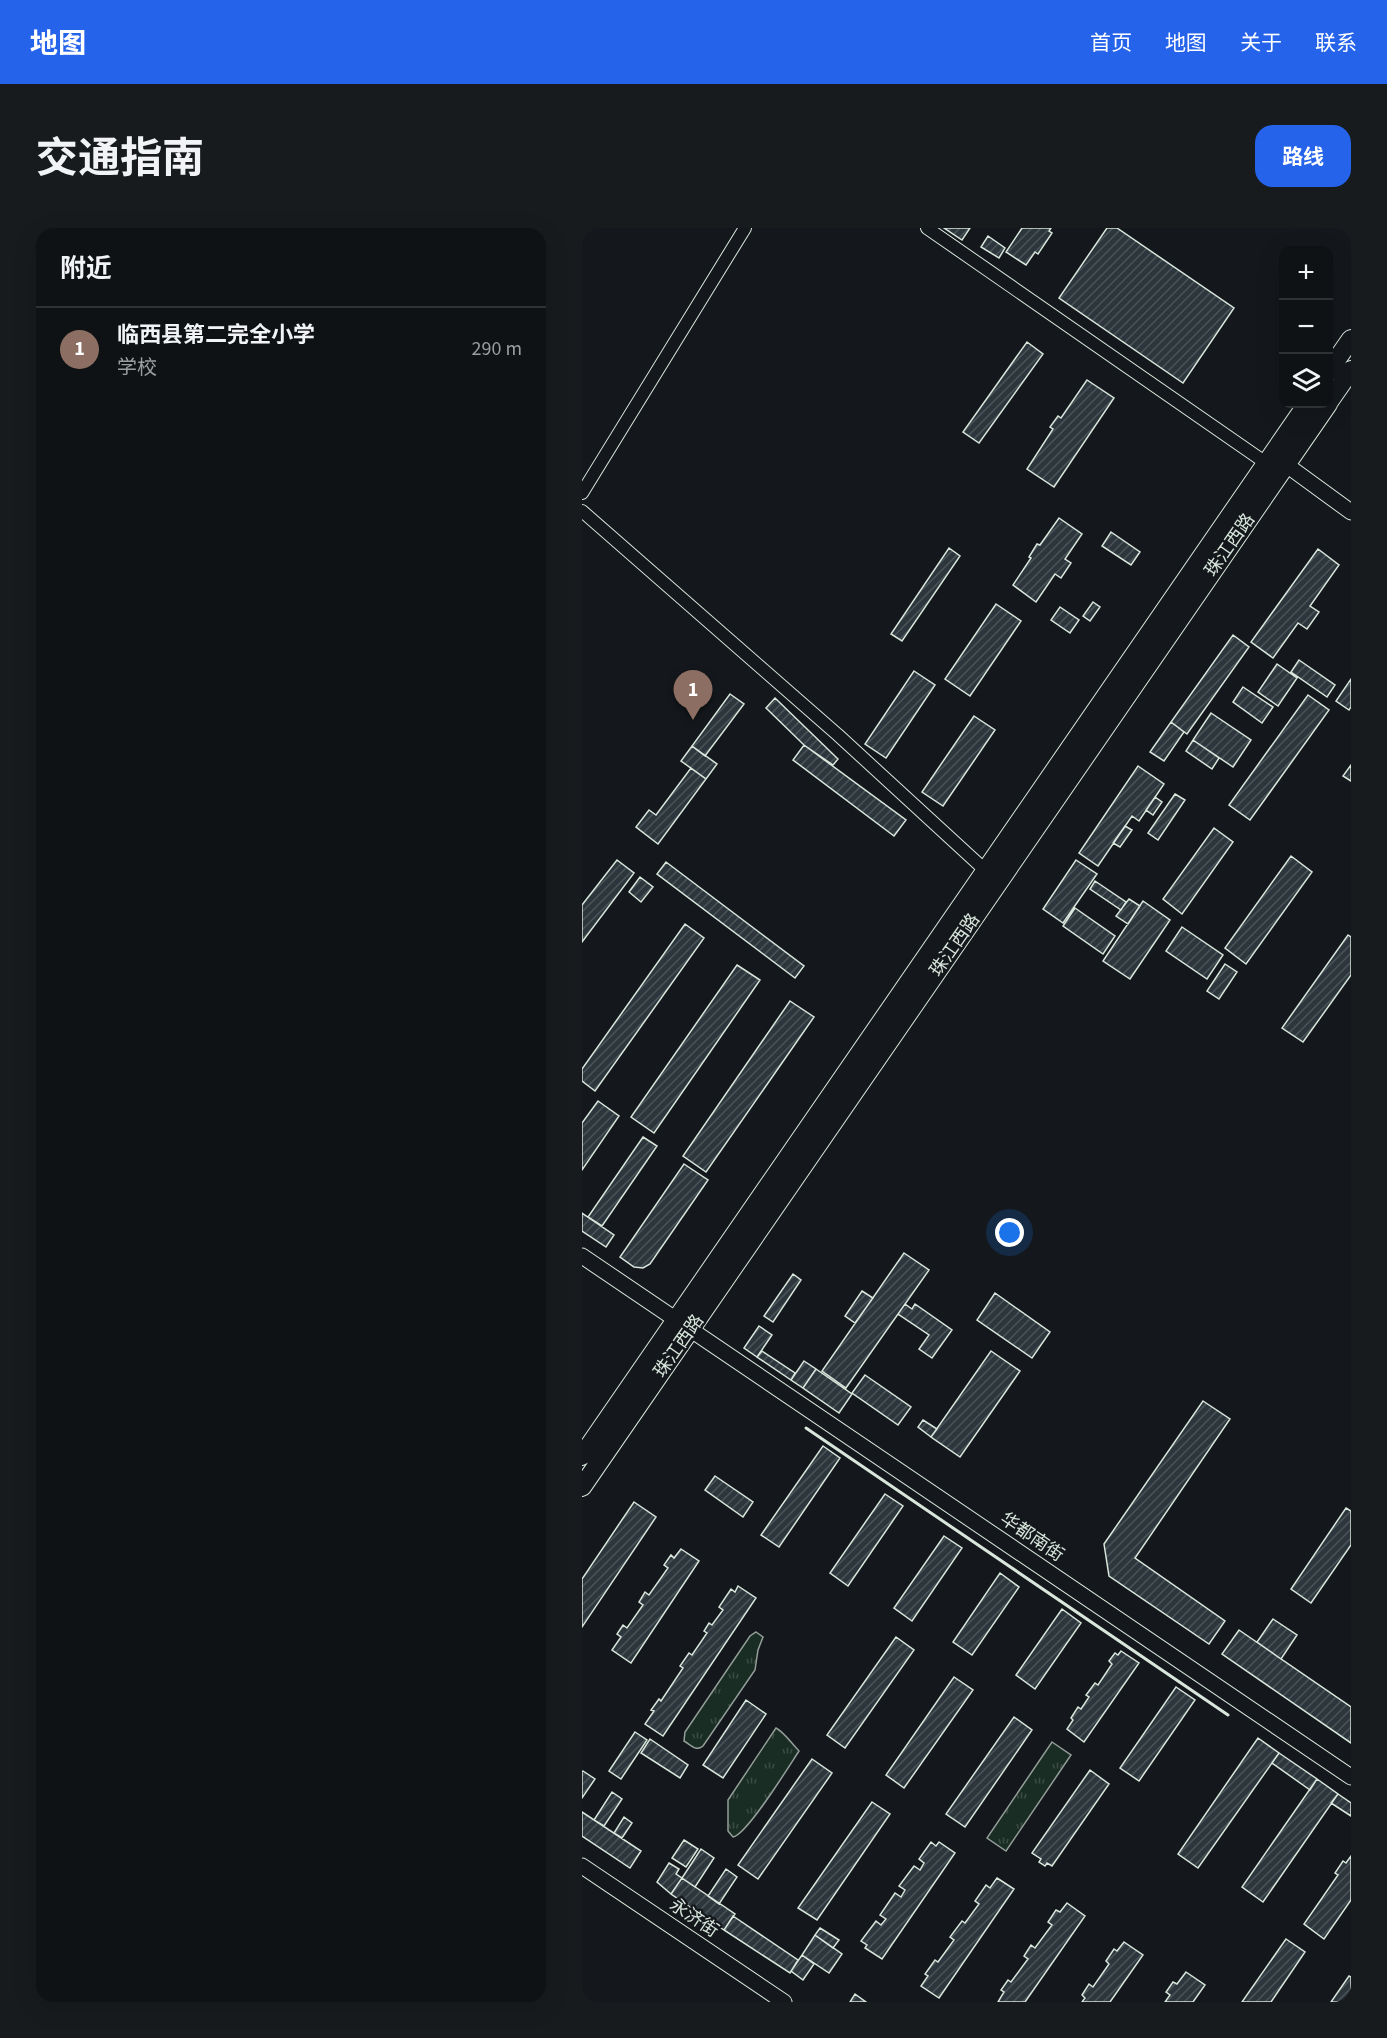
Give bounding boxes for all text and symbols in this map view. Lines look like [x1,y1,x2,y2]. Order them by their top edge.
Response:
text: 地图 [30,24,86,64]
text: 首页 [1090,28,1132,58]
text: 地图 [1165,28,1207,58]
text: 关于 [1240,28,1282,58]
text: 联系 [1315,28,1357,58]
button: 路线 [1255,125,1351,187]
text: 交通指南 [36,129,204,189]
map controls [1279,246,1333,408]
button: + [1279,246,1333,300]
text: 附近 [60,250,112,287]
button: − [1279,300,1333,354]
text: 临西县第二完全小学 [117,319,315,351]
text: 1 [74,335,85,363]
text: 290 m [472,335,522,363]
text: 学校 [117,354,157,382]
button: layers [1279,354,1333,408]
street label: 珠江西路 [1199,508,1261,582]
pin: 1 [674,670,712,720]
street label: 珠江西路 [924,908,986,982]
your location [995,1218,1024,1247]
street label: 珠江西路 [648,1309,710,1383]
street label: 华都南街 [995,1507,1069,1567]
street label: 永济街 [665,1893,723,1943]

